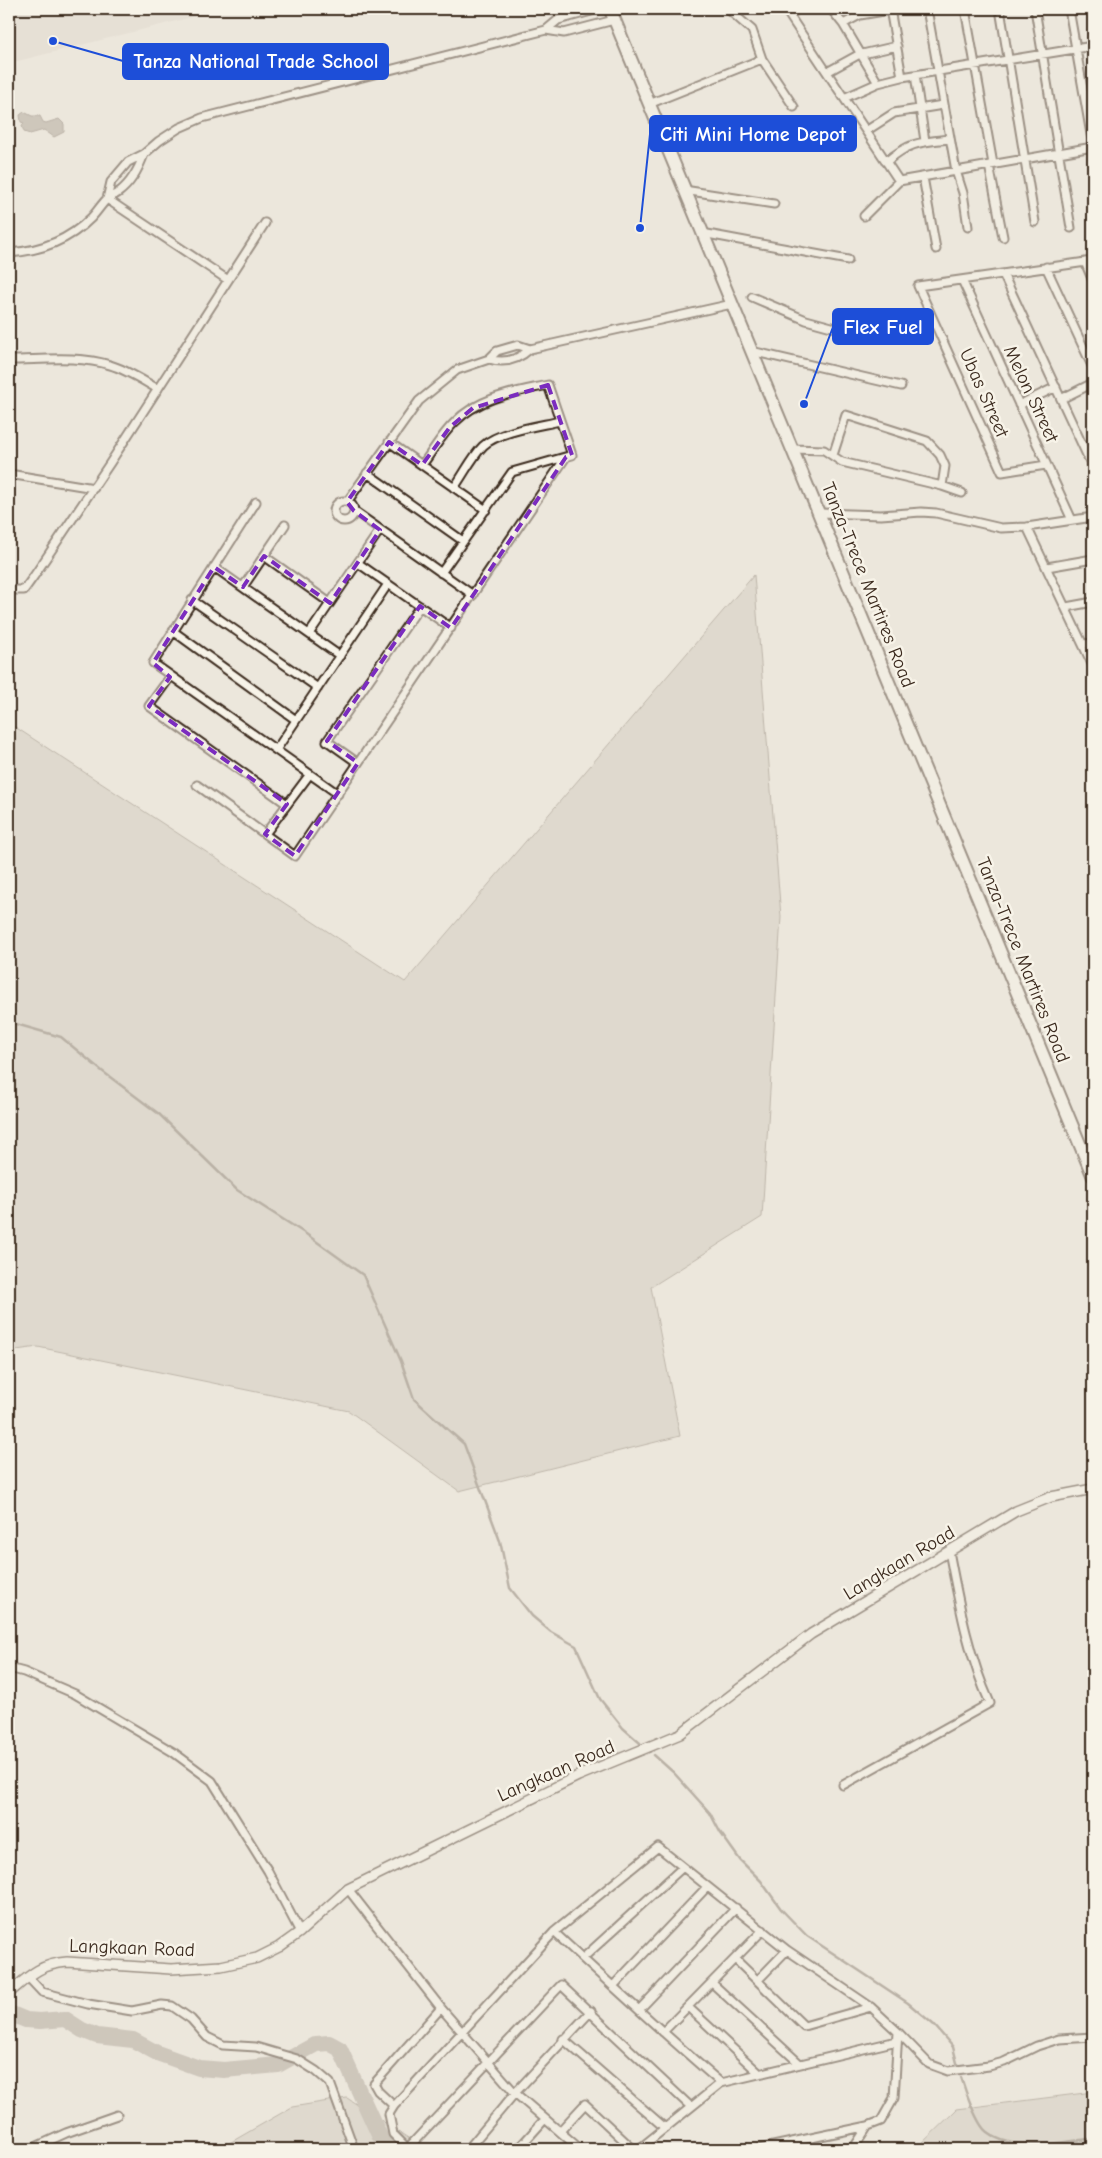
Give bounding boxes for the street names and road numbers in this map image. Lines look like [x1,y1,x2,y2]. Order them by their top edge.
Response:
street label: Melon Street [999,342,1063,446]
street label: Ubas Street [955,345,1014,441]
street label: Tanza-Trece Martires Road [817,479,919,691]
street label: Tanza-Trece Martires Road [972,854,1074,1066]
street label: Langkaan Road [839,1521,959,1605]
street label: Langkaan Road [494,1735,618,1807]
street label: Langkaan Road [69,1935,195,1961]

